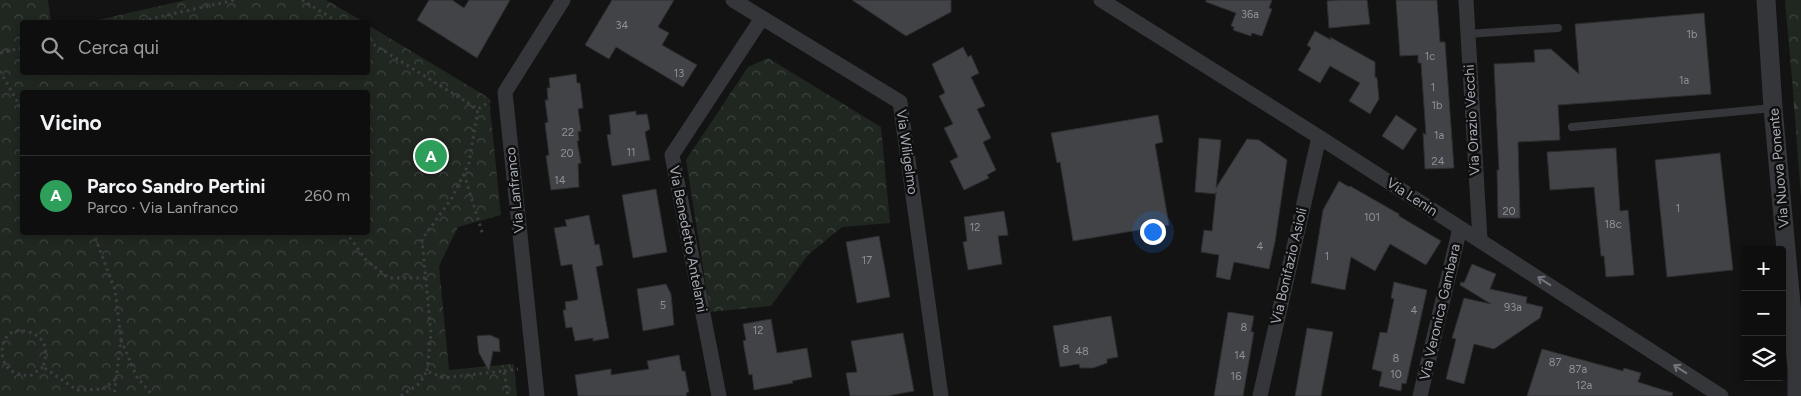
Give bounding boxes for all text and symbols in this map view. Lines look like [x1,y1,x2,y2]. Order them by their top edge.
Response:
house number: 36a [1241,8,1259,21]
house number: 34 [616,19,629,32]
search box [20,20,370,75]
house number: 1b [1687,28,1698,41]
icon: search [38,34,66,62]
text: Cerca qui [78,36,159,59]
house number: 1c [1425,50,1435,63]
street label: Via Orazio Vecchi [1461,64,1483,176]
house number: 13 [674,67,684,80]
house number: 1a [1679,74,1689,87]
house number: 1 [1431,81,1435,94]
house number: 1b [1432,99,1443,112]
street label: Via Nuova Ponente [1765,107,1793,229]
street label: Via Wiligelmo [893,108,921,196]
text: Vicino [40,110,102,135]
house number: 22 [562,126,574,139]
house number: 1a [1434,129,1444,142]
pin: A [415,137,447,175]
street label: Via Lanfranco [502,146,528,234]
house number: 11 [626,146,636,159]
house number: 20 [560,147,574,160]
house number: 24 [1432,155,1445,168]
street label: Via Benedetto Antelami [665,164,711,314]
house number: 14 [554,174,566,187]
street label: Via Lenin [1383,174,1441,220]
text: Parco Sandro Pertini [87,175,265,198]
text: A [50,186,62,205]
text: 260 m [304,186,350,205]
text: Parco · Via Lanfranco [87,198,238,217]
house number: 1 [1676,202,1680,215]
house number: 20 [1502,205,1516,218]
street label: Via Bonifazio Asioli [1267,206,1311,326]
house number: 101 [1364,211,1380,224]
house number: 18c [1604,218,1622,231]
your location [1140,219,1166,245]
house number: 12 [970,221,980,234]
house number: 4 [1257,240,1264,253]
street label: Via Veronica Gambara [1416,242,1464,382]
map controls [1741,246,1786,381]
button: + [1741,246,1786,291]
house number: 1 [1325,250,1329,263]
house number: 17 [862,254,872,267]
one-way arrow [1537,276,1551,286]
button: − [1741,291,1786,336]
house number: 5 [660,299,666,312]
house number: 93a [1504,301,1522,314]
house number: 4 [1411,304,1418,317]
house number: 8 [1241,321,1248,334]
house number: 12 [753,324,763,337]
button: layers [1741,336,1786,381]
house number: 8 [1063,343,1070,356]
house number: 48 [1075,345,1089,358]
house number: 14 [1234,349,1246,362]
house number: 8 [1393,352,1400,365]
house number: 87 [1549,356,1561,369]
house number: 87a [1569,363,1587,376]
one-way arrow [1674,364,1688,374]
house number: 10 [1390,368,1402,381]
house number: 16 [1231,370,1241,383]
house number: 12a [1576,379,1592,392]

